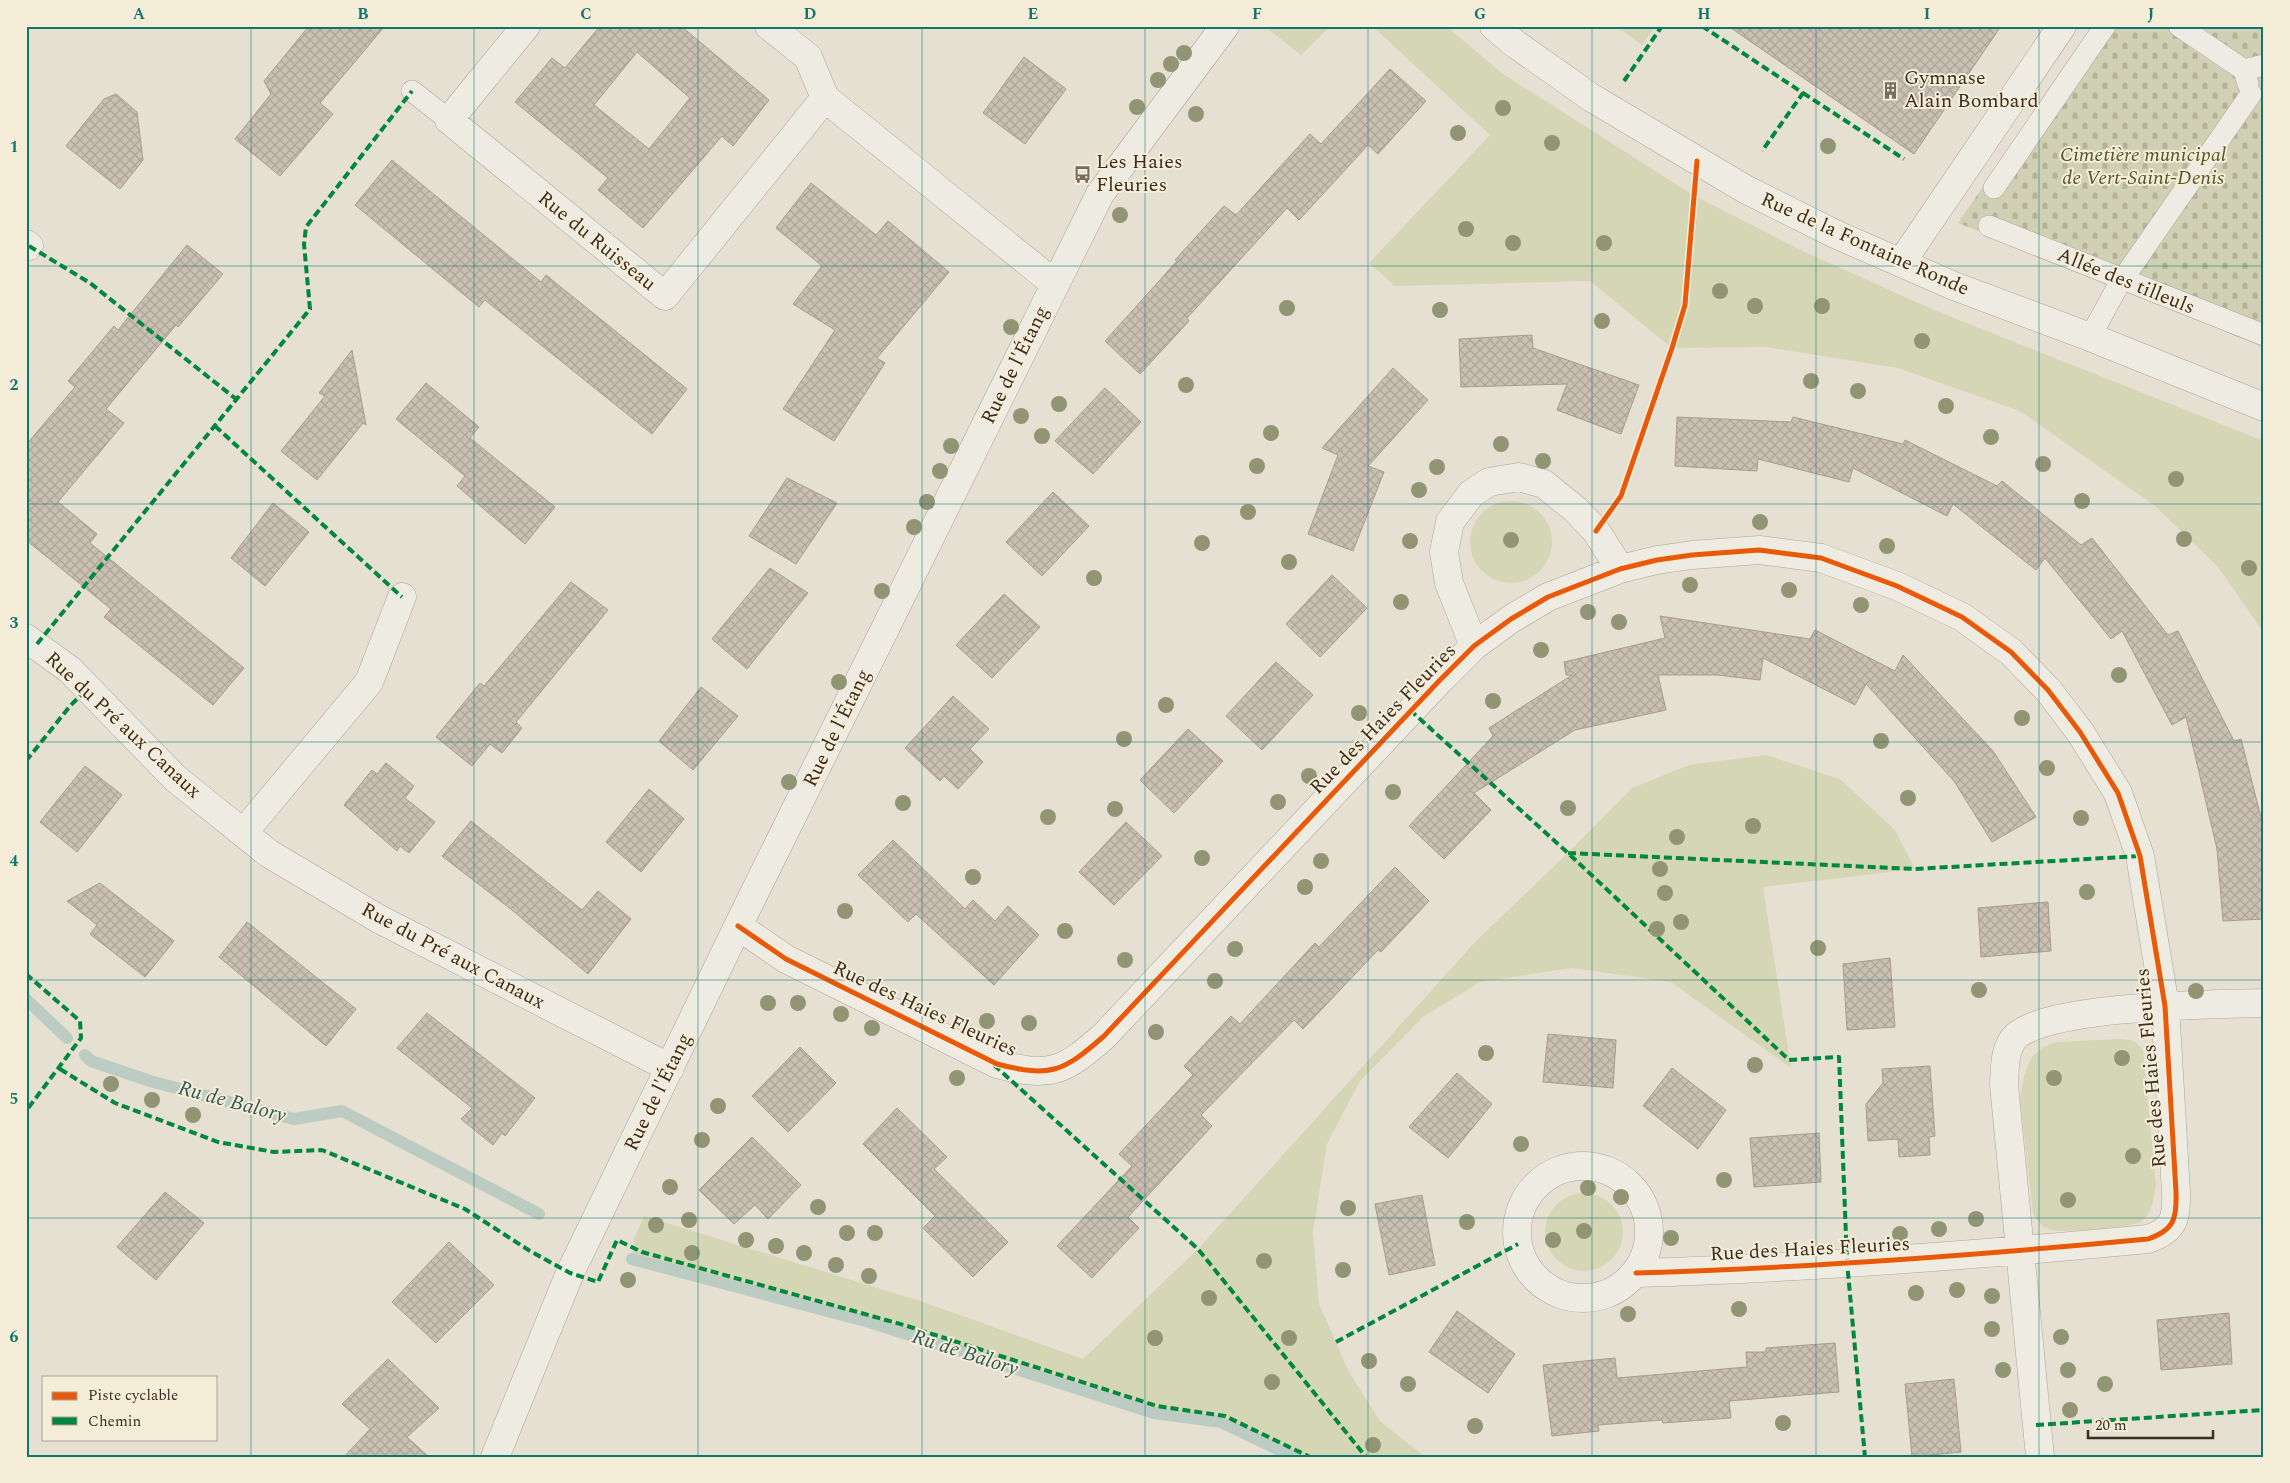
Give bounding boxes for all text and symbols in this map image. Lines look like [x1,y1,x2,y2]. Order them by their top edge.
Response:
text: A [133,2,146,26]
text: B [357,2,369,26]
text: C [580,2,592,26]
text: D [804,2,817,26]
text: E [1028,2,1038,26]
text: F [1252,2,1262,26]
text: G [1474,2,1486,26]
text: H [1697,2,1711,26]
text: I [1924,2,1930,26]
text: J [2148,2,2155,26]
place label: Gymnase Alain Bombard [1904,63,2039,116]
building icon: Gymnase Alain Bombard [1880,80,1900,100]
text: 1 [10,135,18,159]
park label: Cimetière municipal de Vert-Saint-Denis [2060,140,2226,193]
place label: Les Haies Fleuries [1096,147,1183,200]
bus stop icon: Les Haies Fleuries [1072,164,1092,184]
street label: Rue du Ruisseau [531,184,663,298]
street label: Rue de la Fontaine Ronde [1756,184,1974,304]
street label: Allée des tilleuls [2053,240,2199,322]
street label: Rue de l'Étang [973,301,1057,429]
text: 2 [10,373,19,397]
text: 3 [10,611,19,635]
street label: Rue des Haies Fleuries [1303,637,1463,801]
street label: Rue du Pré aux Canaux [38,644,208,806]
street label: Rue de l'Étang [795,664,879,792]
text: 4 [10,849,19,873]
street label: Rue du Pré aux Canaux [356,895,550,1017]
street label: Rue des Haies Fleuries [828,953,1022,1065]
street label: Rue des Haies Fleuries [2127,967,2175,1169]
street label: Rue de l'Étang [616,1028,700,1156]
water label: Ru de Balory [175,1072,290,1132]
text: 5 [10,1087,18,1111]
street label: Rue des Haies Fleuries [1709,1229,1911,1269]
water label: Ru de Balory [908,1321,1023,1385]
text: 6 [10,1325,19,1349]
legend [42,1376,218,1440]
text: Piste cyclable [88,1384,178,1407]
scale bar [2088,1408,2212,1440]
text: Chemin [88,1410,141,1433]
text: 20 m [2095,1414,2127,1437]

